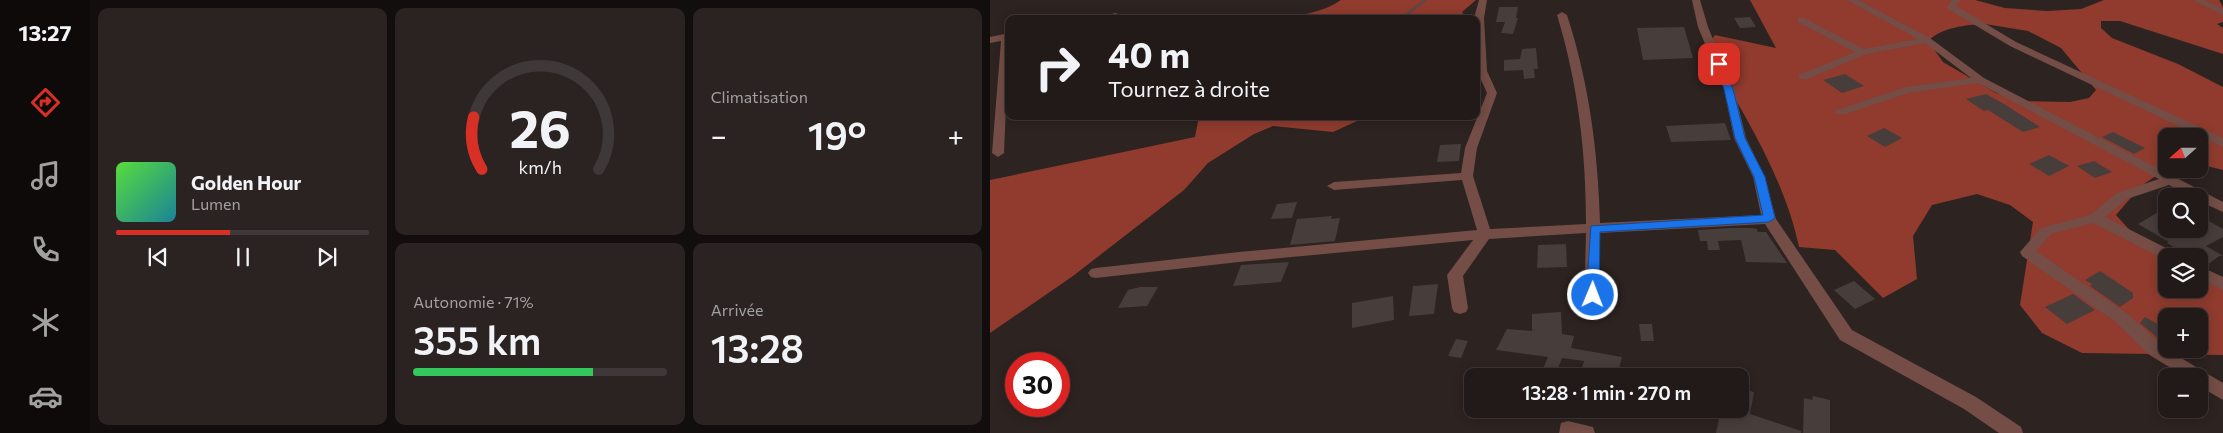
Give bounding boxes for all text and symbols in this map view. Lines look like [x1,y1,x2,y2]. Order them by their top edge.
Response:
text: 13:27 [18,19,72,46]
text: 40 m [1108,32,1190,75]
icon: right [1025,35,1090,100]
pin [1698,43,1740,85]
icon: arrive [1705,50,1733,78]
text: Tournez à droite [1108,75,1270,102]
icon: directions [28,85,63,120]
text: Climatisation [711,87,808,106]
text: 26 [509,95,571,159]
text: 19° [808,111,866,158]
text: − [711,118,727,152]
text: + [948,118,964,152]
north arrow [2158,128,2208,178]
map controls [2158,128,2208,418]
text: km/h [518,156,562,178]
icon: music [28,158,63,193]
text: Golden Hour [191,171,301,194]
button: search [2158,188,2208,238]
text: Lumen [191,194,241,213]
icon: phone [28,232,63,267]
icon: previous [144,243,172,271]
icon: pause [229,243,257,271]
icon: next [313,243,341,271]
button: layers [2158,248,2208,298]
position arrow [1566,268,1618,320]
text: Autonomie · 71% [413,292,534,311]
text: Arrivée [711,300,763,319]
icon: climate [28,305,63,340]
button: + [2158,308,2208,358]
text: 355 km [413,316,541,363]
text: 13:28 [711,324,804,371]
speed limit sign: 30 [1005,352,1070,417]
button: − [2158,368,2208,418]
icon: car [28,379,63,414]
text: 13:28 · 1 min · 270 m [1522,381,1691,404]

